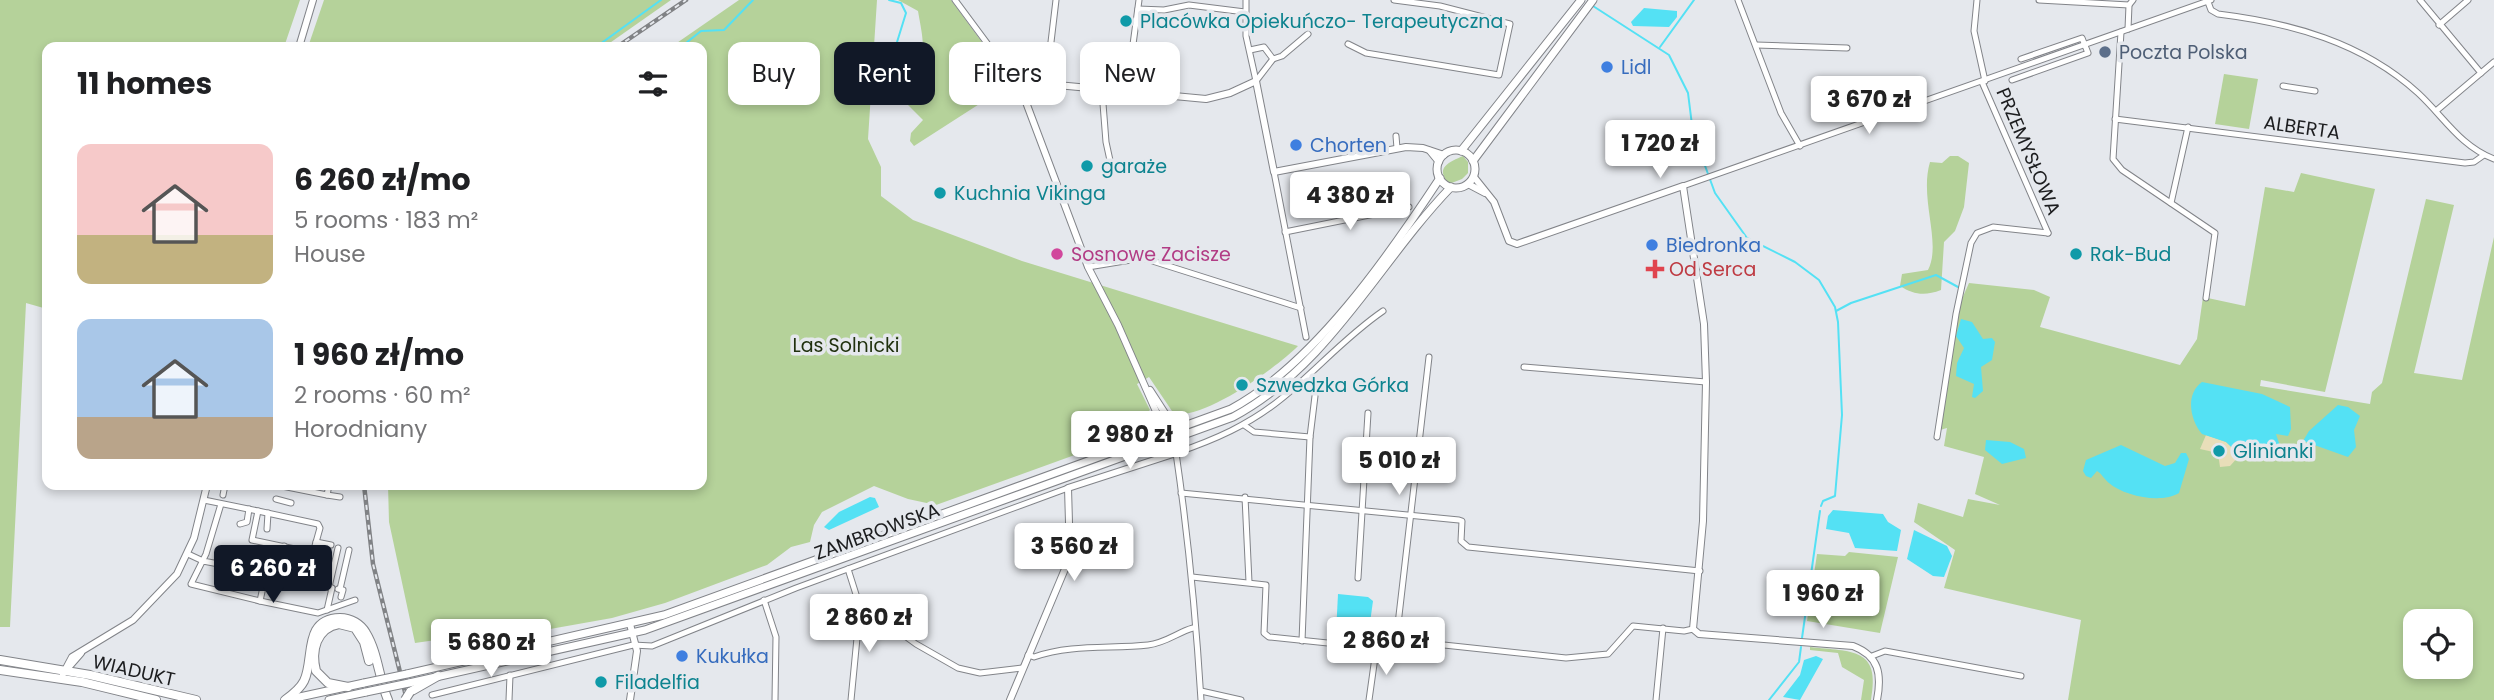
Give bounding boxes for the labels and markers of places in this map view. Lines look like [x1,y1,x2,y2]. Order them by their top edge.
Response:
place label: Placówka Opiekuńczo- Terapeutyczna [1140,8,1503,35]
marker: Placówka Opiekuńczo- Terapeutyczna [1118,13,1134,29]
place label: Poczta Polska [2119,39,2248,66]
marker: Poczta Polska [2097,44,2113,60]
place label: Lidl [1621,54,1651,81]
marker: Lidl [1599,59,1615,75]
pin: 3 670 zł [1797,76,1941,136]
pin: 1 720 zł [1588,120,1732,180]
place label: Chorten [1310,132,1387,159]
marker: Chorten [1288,137,1304,153]
place label: garaże [1101,153,1167,180]
marker: garaże [1079,158,1095,174]
pin: 4 380 zł [1278,173,1422,232]
place label: Kuchnia Vikinga [954,180,1106,207]
marker: Kuchnia Vikinga [932,185,948,201]
place label: Biedronka [1666,232,1761,259]
marker: Biedronka [1644,237,1660,253]
place label: Sosnowe Zacisze [1071,241,1231,268]
place label: Rak-Bud [2090,241,2171,268]
marker: Sosnowe Zacisze [1049,246,1065,262]
marker: Rak-Bud [2068,246,2084,262]
place label: Od Serca [1669,256,1756,283]
marker: Od Serca [1647,261,1663,277]
place label: Szwedzka Górka [1256,372,1409,399]
marker: Szwedzka Górka [1234,377,1250,393]
pin: 2 980 zł [1058,412,1202,471]
pin: 5 010 zł [1327,438,1471,497]
place label: Glinianki [2233,438,2313,465]
marker: Glinianki [2211,443,2227,459]
pin: 3 560 zł [1002,524,1146,583]
pin: 6 260 zł [201,546,345,605]
pin: 1 960 zł [1751,570,1895,630]
pin: 2 860 zł [797,594,941,654]
pin: 2 860 zł [1314,618,1458,677]
pin: 5 680 zł [419,620,563,679]
place label: Kukułka [696,643,769,670]
marker: Kukułka [674,648,690,664]
place label: Filadelfia [615,669,700,696]
marker: Filadelfia [593,674,609,690]

